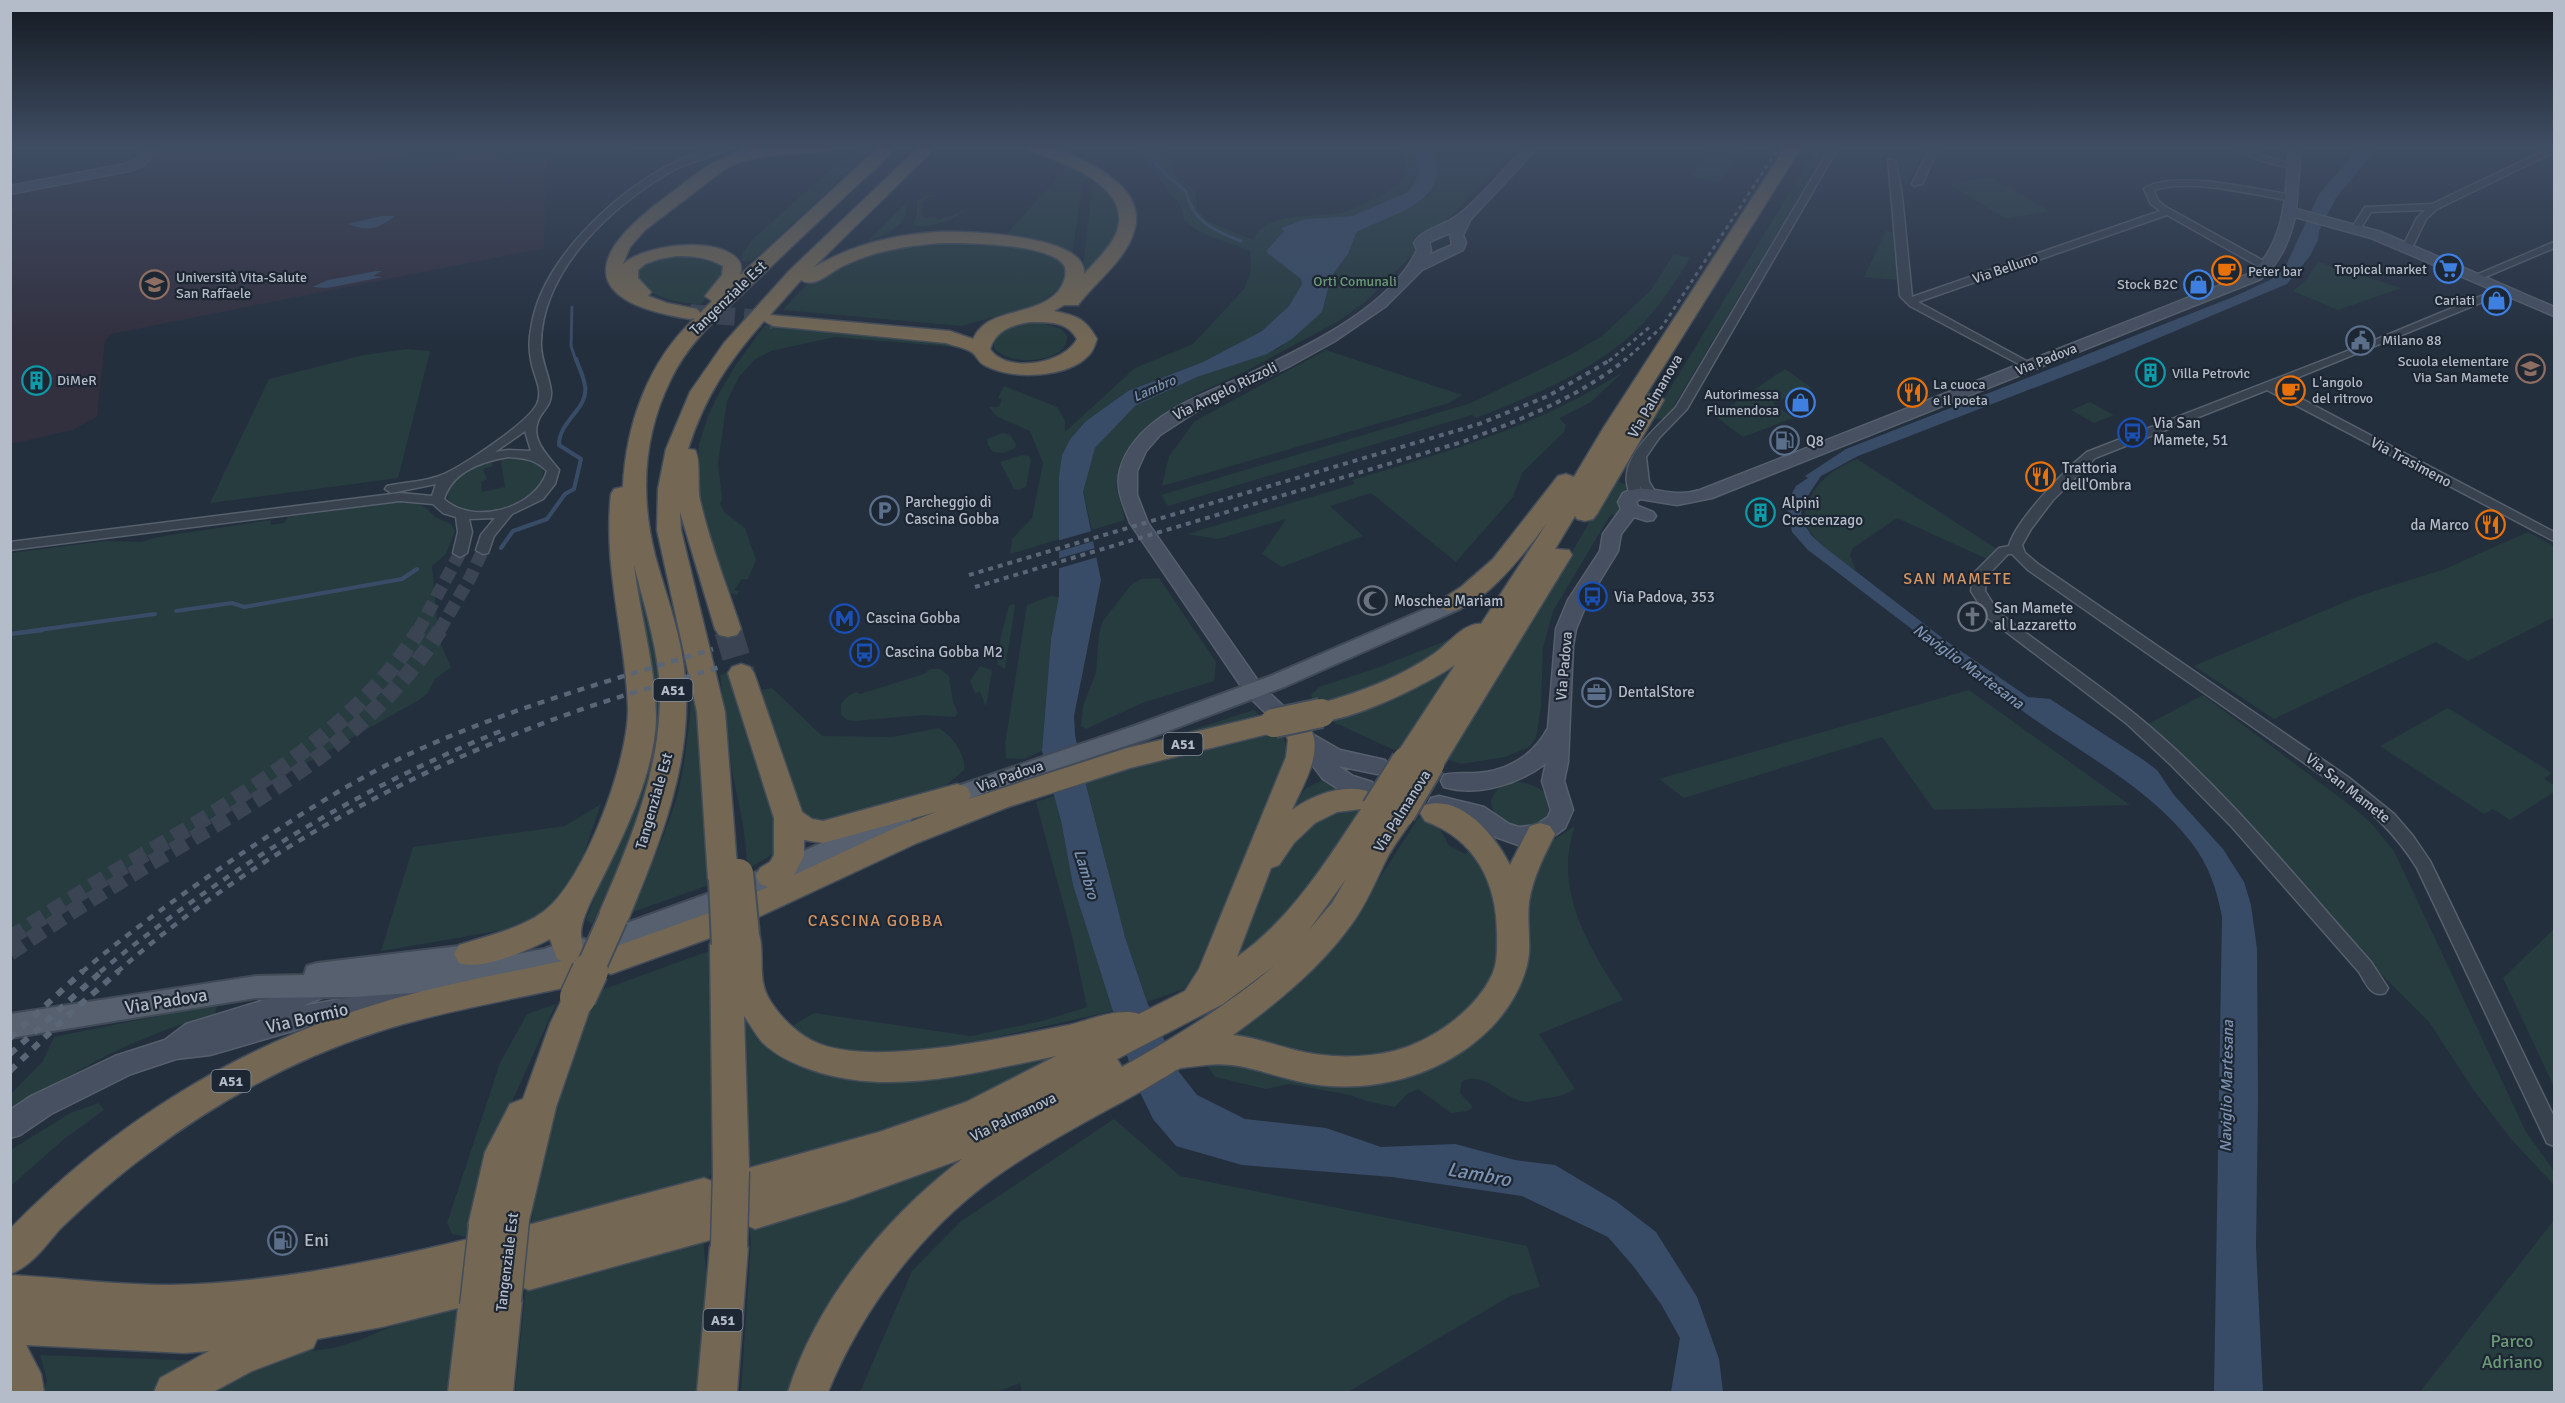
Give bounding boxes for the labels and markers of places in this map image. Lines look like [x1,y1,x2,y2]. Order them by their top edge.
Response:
supermarket icon: Tropical market [2432,253,2464,285]
cafe icon: Peter bar [2211,255,2243,287]
place label: Tropical market [2334,261,2427,278]
place label: Peter bar [2248,263,2303,280]
shop icon: Stock B2C [2183,268,2215,300]
school or university icon: Università Vita-Salute San Raffaele [139,269,171,301]
place label: Università Vita-Salute San Raffaele [176,269,307,302]
place label: Stock B2C [2117,276,2178,293]
shop icon: Cariati [2480,284,2512,316]
place label: Cariati [2435,292,2475,309]
public building icon: Milano 88 [2345,324,2377,356]
place label: Milano 88 [2382,332,2441,349]
place label: Scuola elementare Via San Mamete [2398,353,2509,386]
school or university icon: Scuola elementare Via San Mamete [2514,353,2546,385]
building icon: Villa Petrovic [2135,357,2167,389]
building icon: DiMeR [20,364,52,396]
place label: Villa Petrovic [2172,365,2251,382]
place label: DiMeR [57,372,97,389]
cafe icon: L'angolo del ritrovo [2275,374,2307,406]
place label: L'angolo del ritrovo [2312,374,2373,407]
restaurant icon: La cuoca e il poeta [1896,376,1928,408]
place label: La cuoca e il poeta [1933,376,1988,409]
place label: Autorimessa Flumendosa [1704,386,1779,419]
shop icon: Autorimessa Flumendosa [1784,386,1816,418]
place label: Via San Mamete, 51 [2153,414,2228,449]
bus stop icon: Via San Mamete, 51 [2116,416,2148,448]
fuel station icon: Q8 [1769,425,1801,457]
place label: Q8 [1806,432,1824,450]
place label: Trattoria dell'Ombra [2062,459,2132,494]
restaurant icon: Trattoria dell'Ombra [2025,461,2057,493]
place label: Parcheggio di Cascina Gobba [905,493,999,528]
place label: Alpini Crescenzago [1782,494,1863,529]
parking icon: Parcheggio di Cascina Gobba [868,495,900,527]
building icon: Alpini Crescenzago [1745,496,1777,528]
restaurant icon: da Marco [2474,509,2506,541]
place label: da Marco [2410,516,2469,534]
bus stop icon: Via Padova, 353 [1577,581,1609,613]
mosque icon: Moschea Mariam [1357,585,1389,617]
place label: Via Padova, 353 [1614,588,1715,606]
place label: Moschea Mariam [1394,592,1503,610]
place label: San Mamete al Lazzaretto [1994,599,2077,634]
church icon: San Mamete al Lazzaretto [1957,601,1989,633]
metro station icon: Cascina Gobba [829,602,861,634]
place label: Cascina Gobba [866,609,960,627]
bus stop icon: Cascina Gobba M2 [848,636,880,668]
place label: Cascina Gobba M2 [885,643,1003,661]
office icon: DentalStore [1581,676,1613,708]
place label: DentalStore [1618,683,1695,701]
fuel station icon: Eni [267,1224,299,1256]
place label: Eni [304,1229,329,1251]

